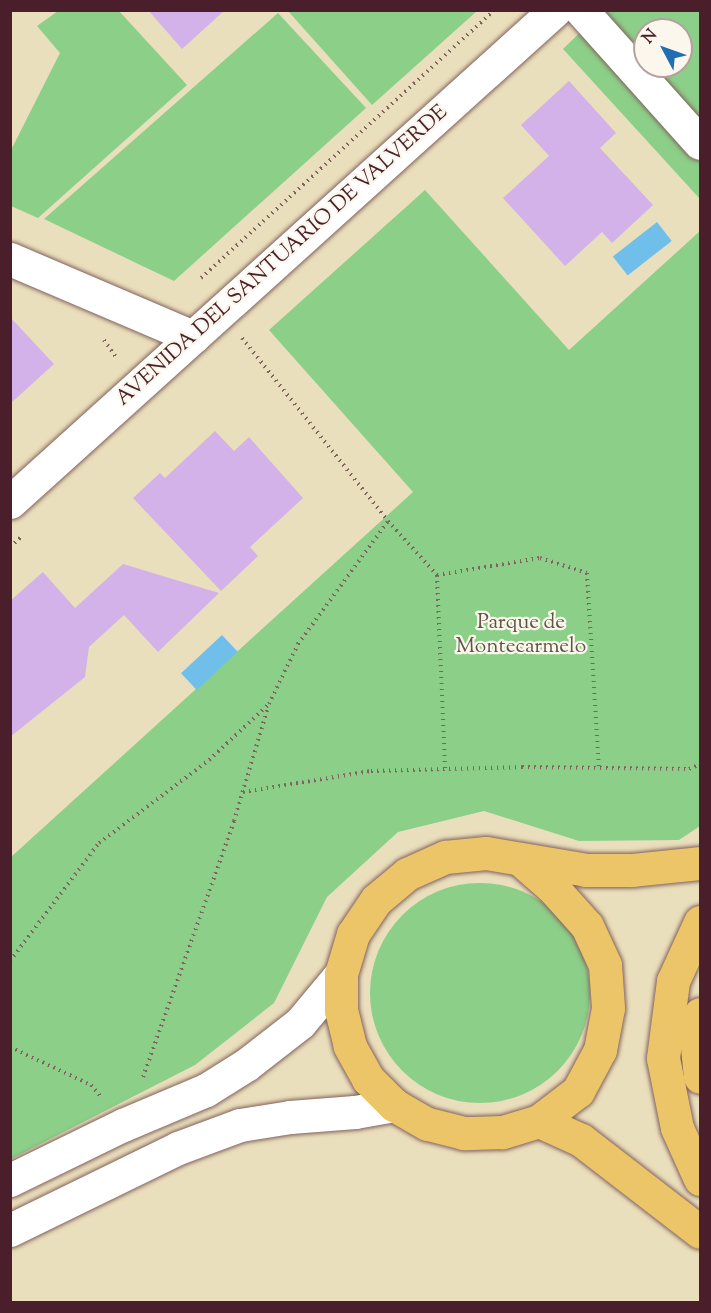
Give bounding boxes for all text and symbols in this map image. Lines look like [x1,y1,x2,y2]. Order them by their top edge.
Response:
north arrow [633,18,693,78]
text: N [638,25,663,50]
street label: AVENIDA DEL SANTUARIO DE VALVERDE [111,100,453,412]
park label: Parque de Montecarmelo [456,610,586,660]

